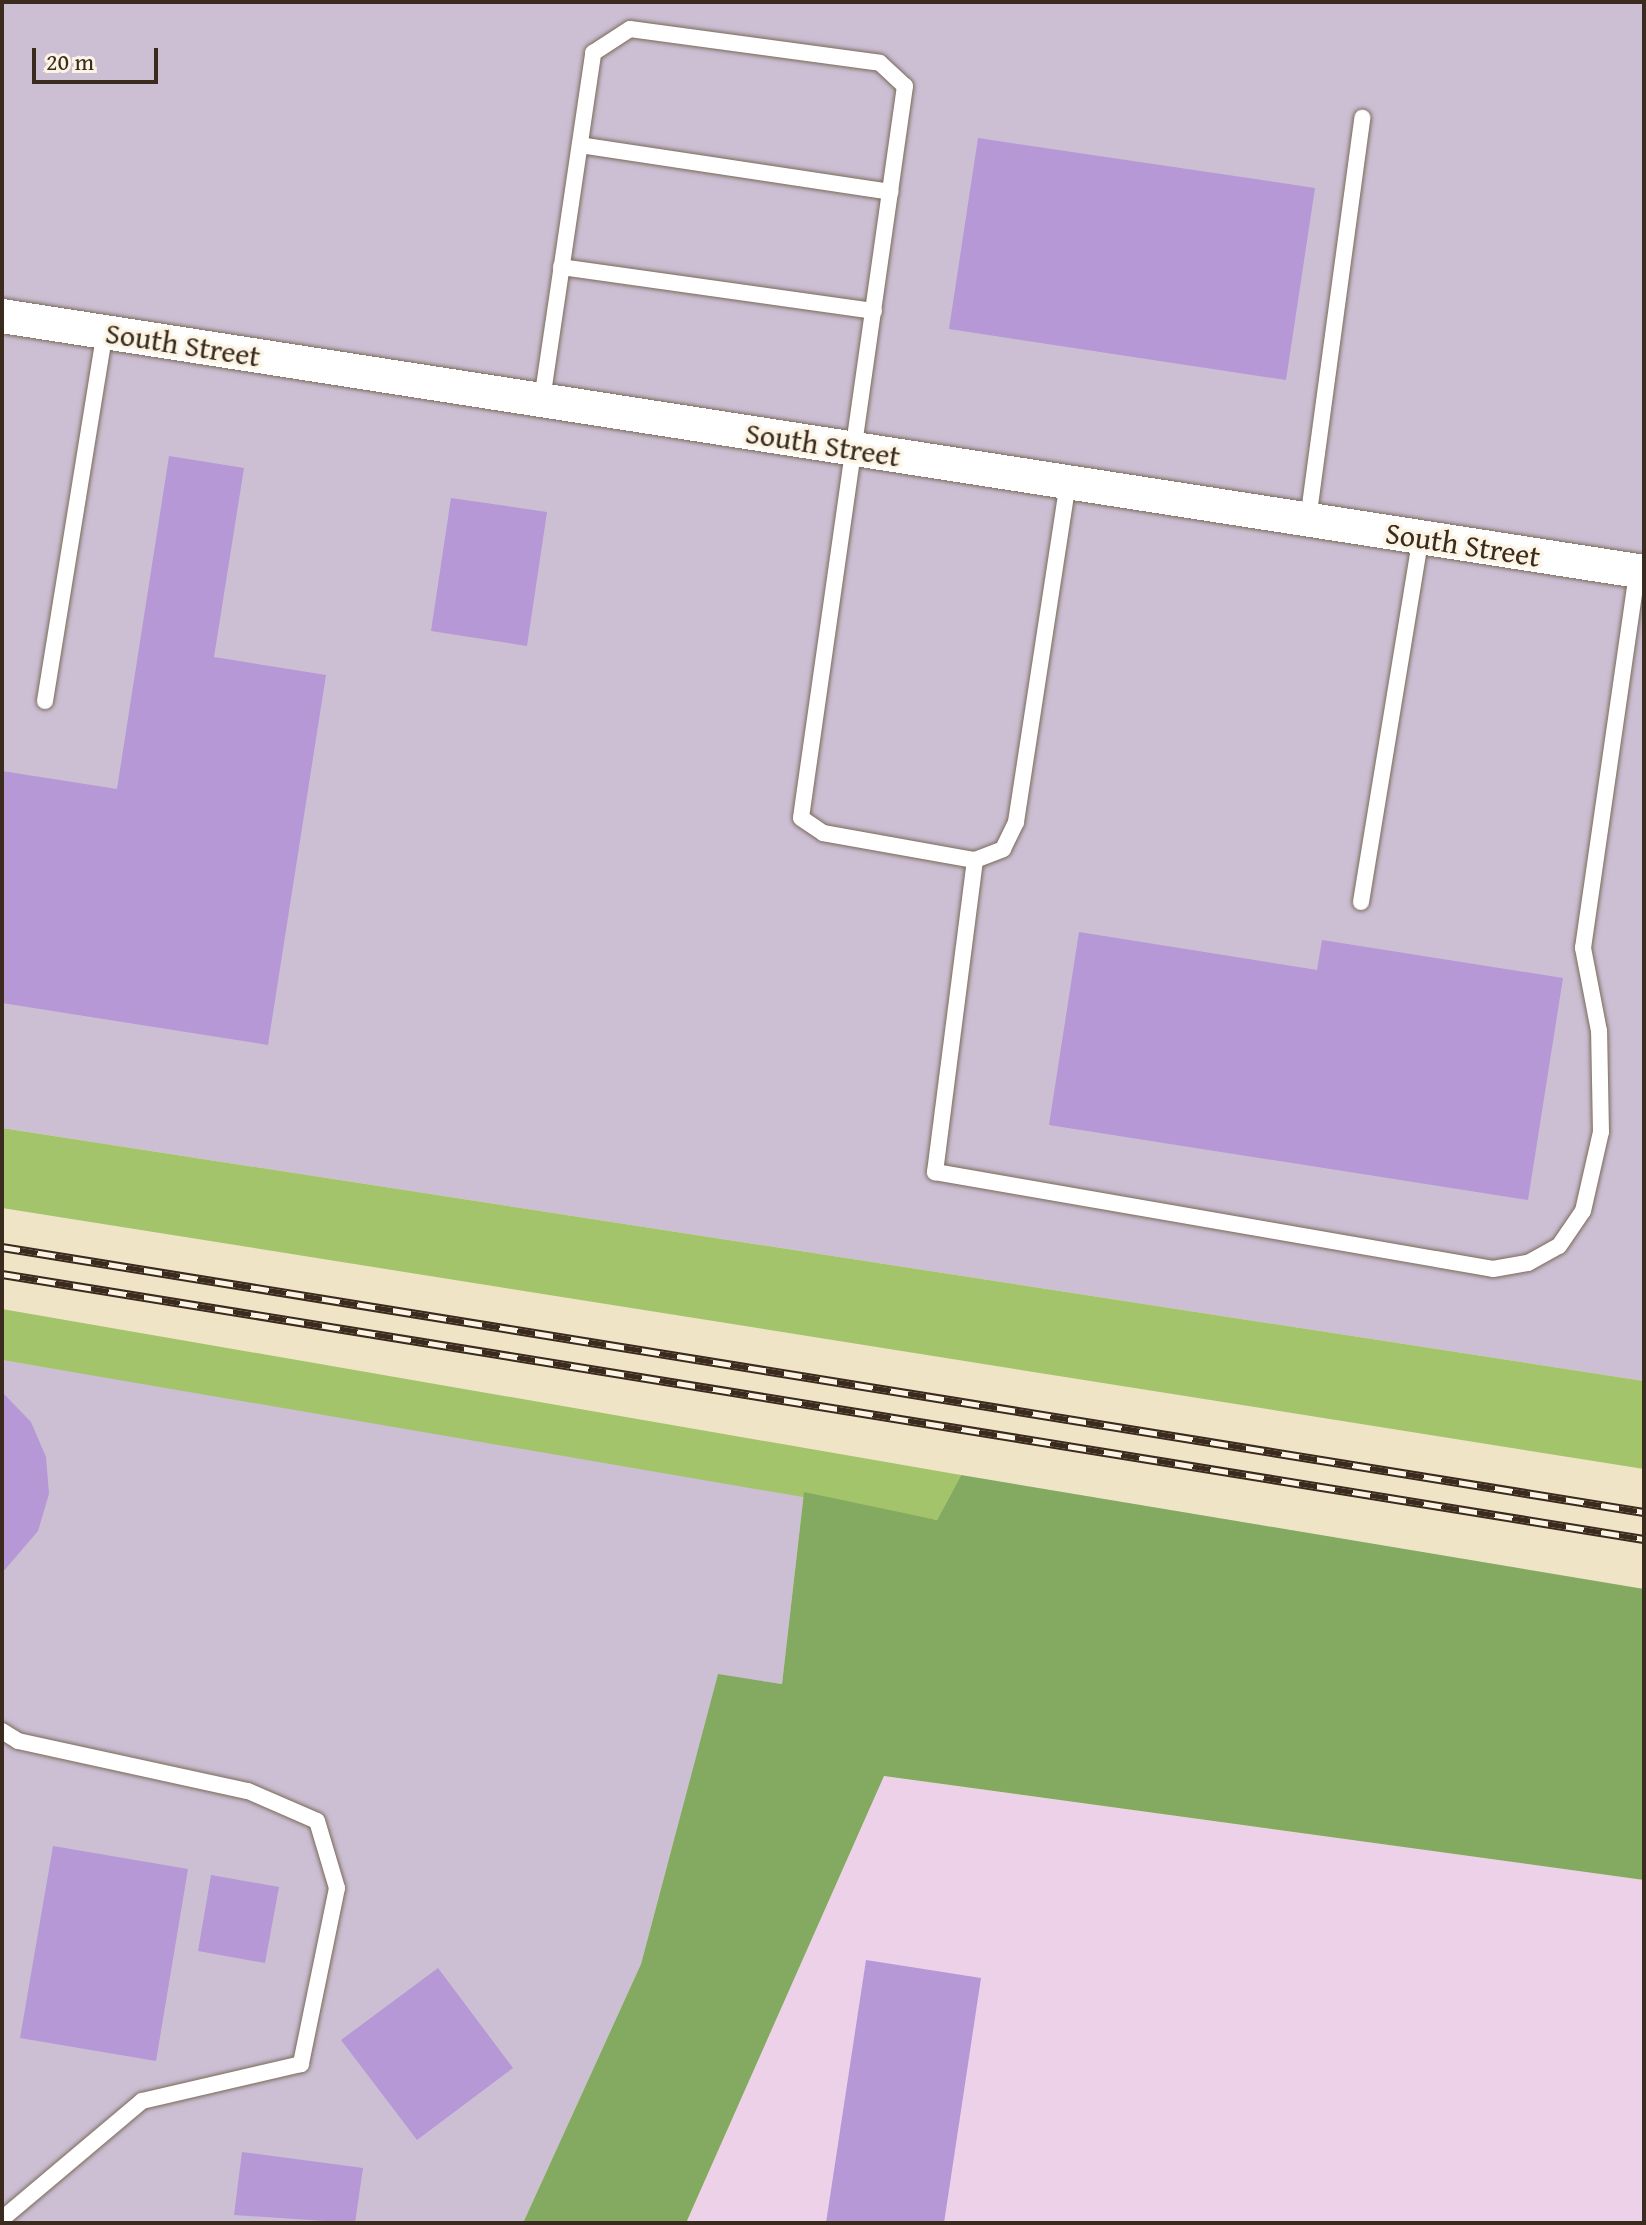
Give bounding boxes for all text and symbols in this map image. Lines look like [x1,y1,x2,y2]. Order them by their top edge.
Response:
scale bar [36,32,162,82]
text: 20 m [46,44,94,79]
street label: South Street [103,314,263,374]
street label: South Street [743,414,903,474]
street label: South Street [1383,514,1543,574]

